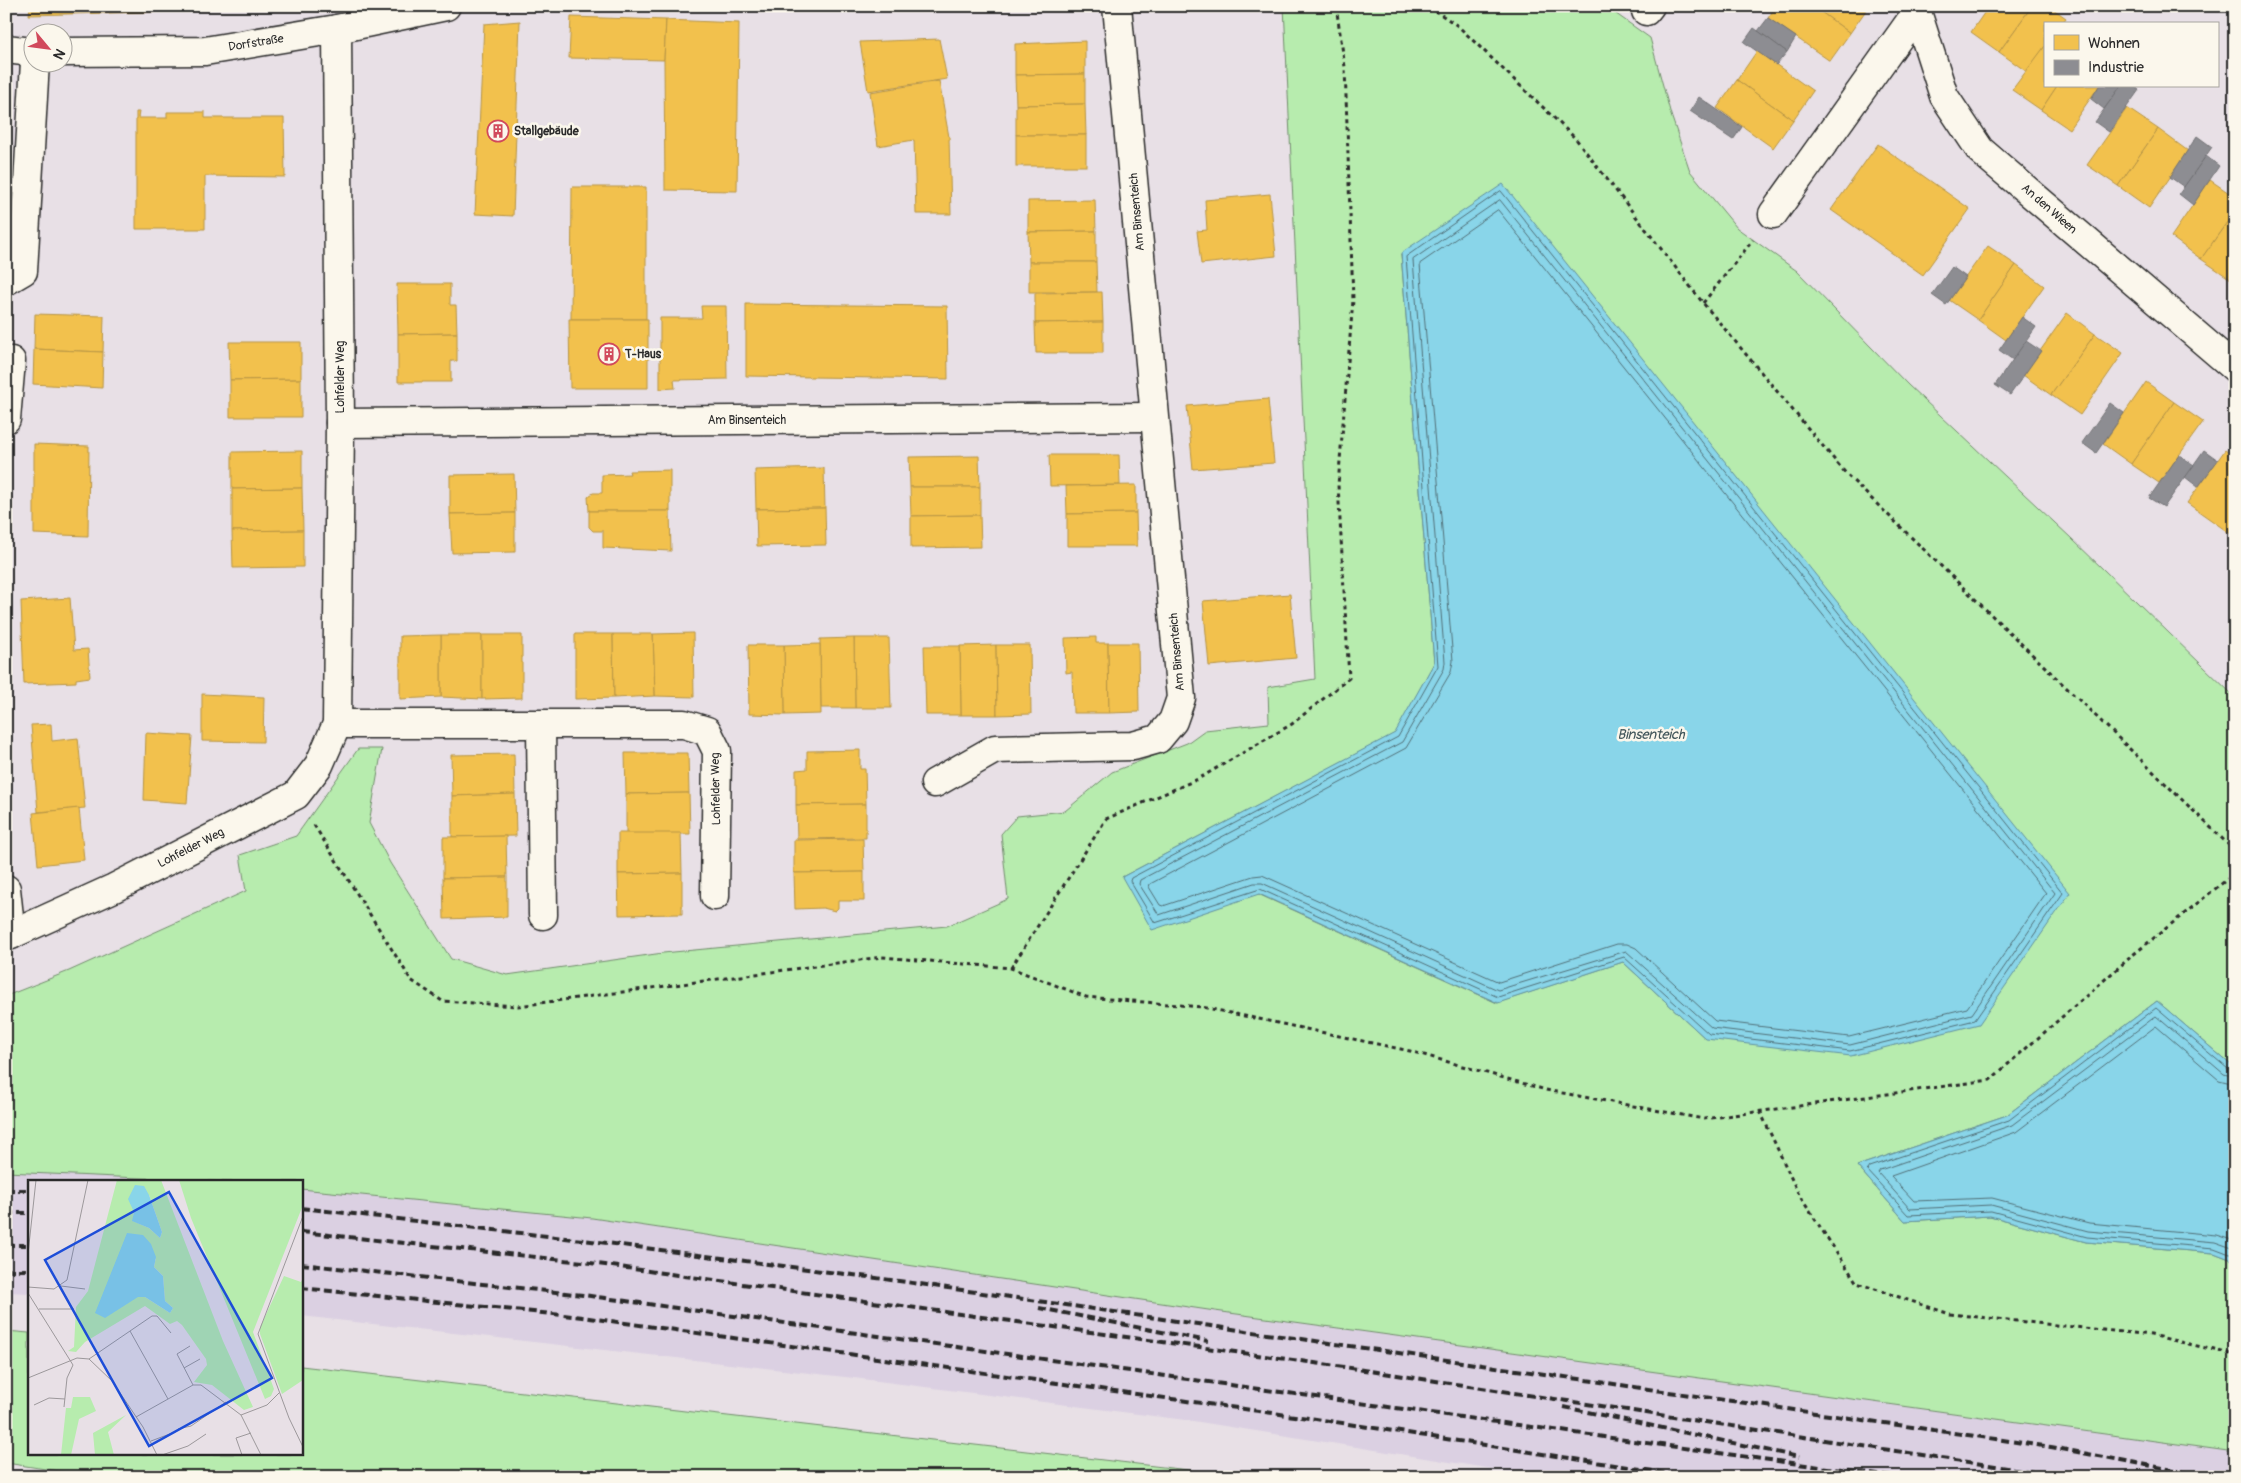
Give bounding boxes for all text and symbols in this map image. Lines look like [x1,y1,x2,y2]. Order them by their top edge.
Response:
north arrow [22,22,72,72]
legend [2044,22,2218,88]
street label: Dorfstraße [227,31,285,55]
text: Wohnen [2088,34,2140,53]
text: N [49,46,69,62]
text: Industrie [2088,58,2144,77]
building icon: Stallgebäude [486,119,510,143]
place label: Stallgebäude [514,124,580,139]
street label: Am Binsenteich [1126,172,1148,252]
street label: An den Wieen [2018,181,2080,237]
street label: Lohfelder Weg [333,341,348,413]
building icon: T-Haus [597,342,621,366]
place label: T-Haus [624,347,662,362]
street label: Am Binsenteich [708,413,787,428]
street label: Am Binsenteich [1166,612,1188,692]
water label: Binsenteich [1617,726,1686,743]
street label: Lohfelder Weg [708,752,724,826]
street label: Lohfelder Weg [155,825,227,871]
inset map [28,1180,302,1456]

